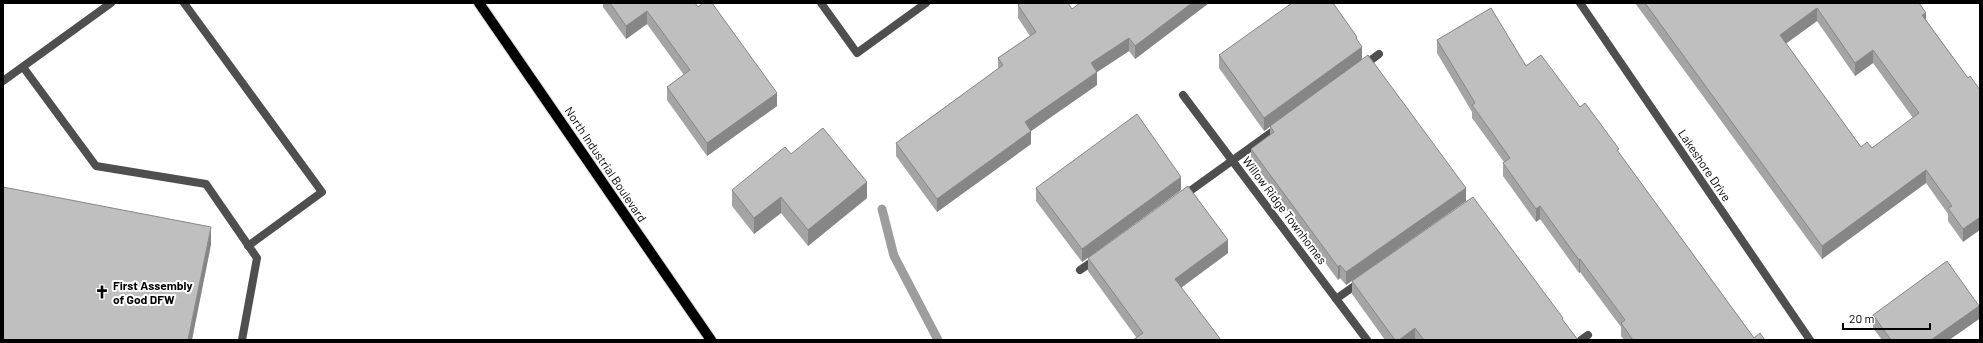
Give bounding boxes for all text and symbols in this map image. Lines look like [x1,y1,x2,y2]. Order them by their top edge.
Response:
street label: North Industrial Boulevard [562,104,650,224]
street label: Lakeshore Drive [1676,126,1734,204]
street label: Willow Ridge Townhomes [1240,154,1330,267]
place label: First Assembly of God DFW [113,278,193,306]
church icon: First Assembly of God DFW [94,284,110,300]
scale bar [1843,305,1930,331]
text: 20 m [1849,311,1875,325]

